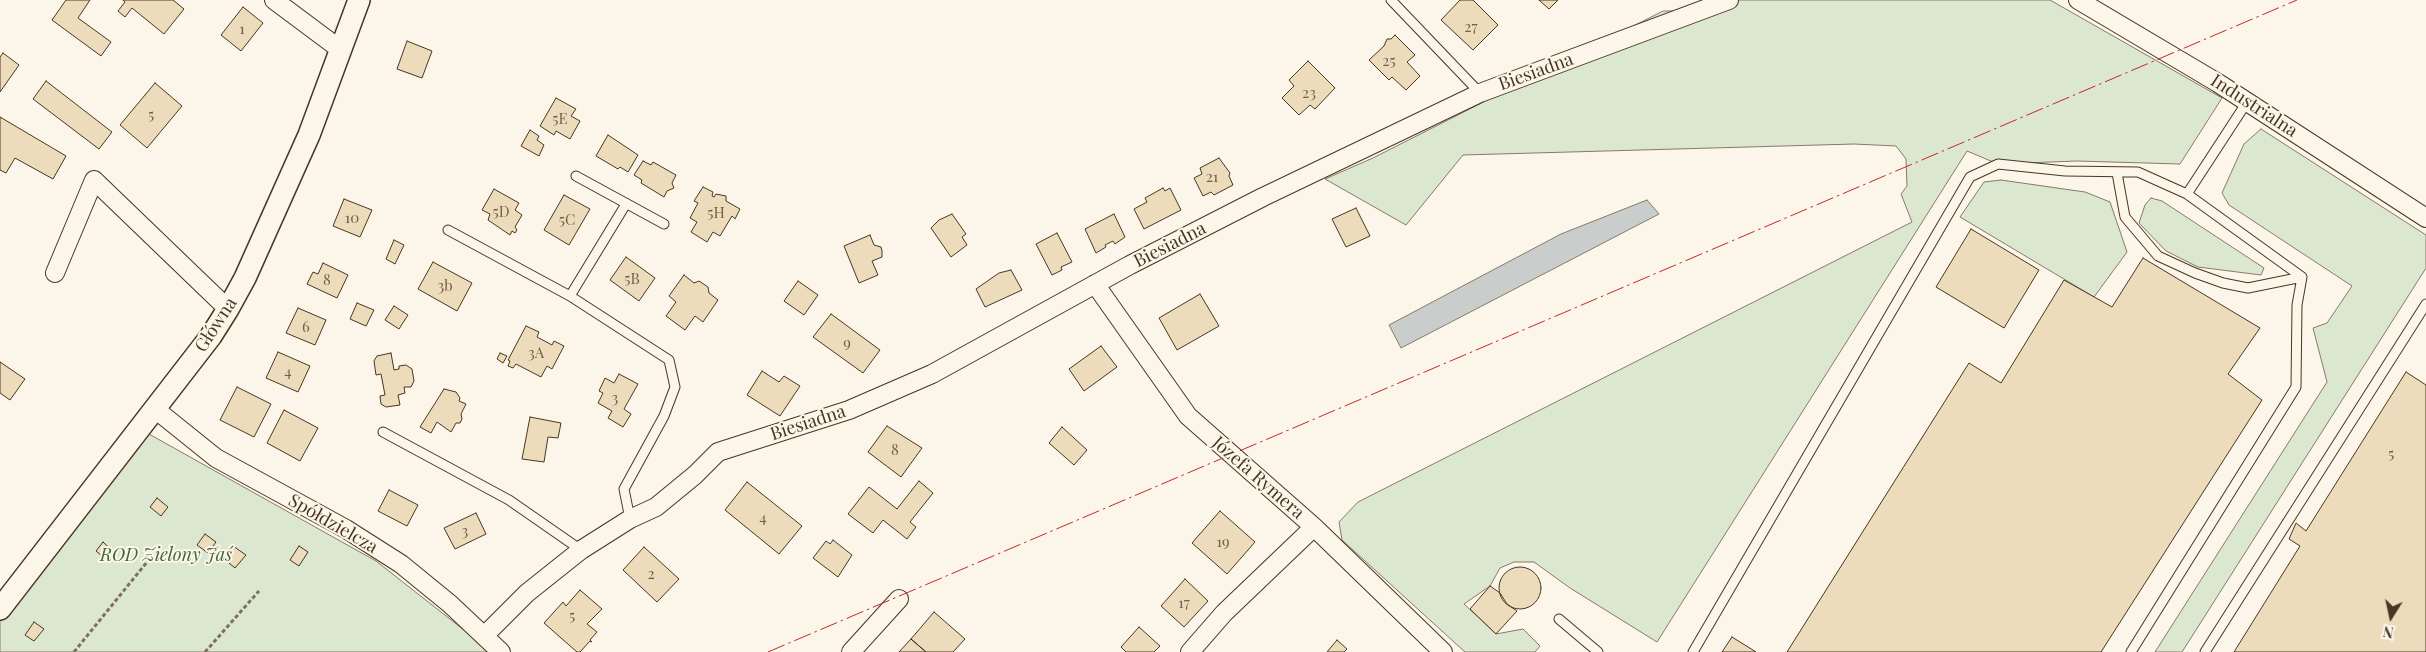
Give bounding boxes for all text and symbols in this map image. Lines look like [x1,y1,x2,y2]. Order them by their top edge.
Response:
house number: 27 [1464,18,1478,36]
house number: 1 [239,20,245,38]
street label: Biesiadna [1496,49,1576,95]
house number: 25 [1382,52,1396,70]
street label: Industrialna [2206,70,2302,142]
house number: 23 [1302,84,1316,102]
house number: 5 [148,106,154,124]
house number: 5E [552,110,568,128]
house number: 21 [1206,168,1218,186]
house number: 5D [492,203,510,221]
house number: 5H [707,204,725,222]
house number: 10 [345,209,359,227]
house number: 5C [559,211,575,229]
street label: Biesiadna [1130,218,1210,272]
house number: 5B [624,270,640,288]
house number: 8 [323,271,331,289]
house number: 3b [437,277,453,295]
street label: Główna [190,294,242,356]
house number: 6 [302,318,310,336]
house number: 9 [843,334,851,352]
house number: 3A [528,344,544,362]
house number: 4 [284,363,292,381]
house number: 3 [612,389,618,407]
street label: Biesiadna [768,401,848,445]
street label: Józefa Rymera [1207,432,1309,524]
house number: 8 [891,441,899,459]
house number: 5 [2388,445,2394,463]
street label: Spółdzielcza [285,490,381,558]
house number: 4 [759,509,767,527]
house number: 3 [462,522,468,540]
house number: 19 [1216,533,1230,551]
park label: ROD Zielony Jaś [100,544,232,566]
house number: 2 [647,565,655,583]
north arrow [2366,592,2416,642]
house number: 17 [1178,594,1190,612]
house number: 5 [569,607,575,625]
text: N [2382,622,2395,642]

